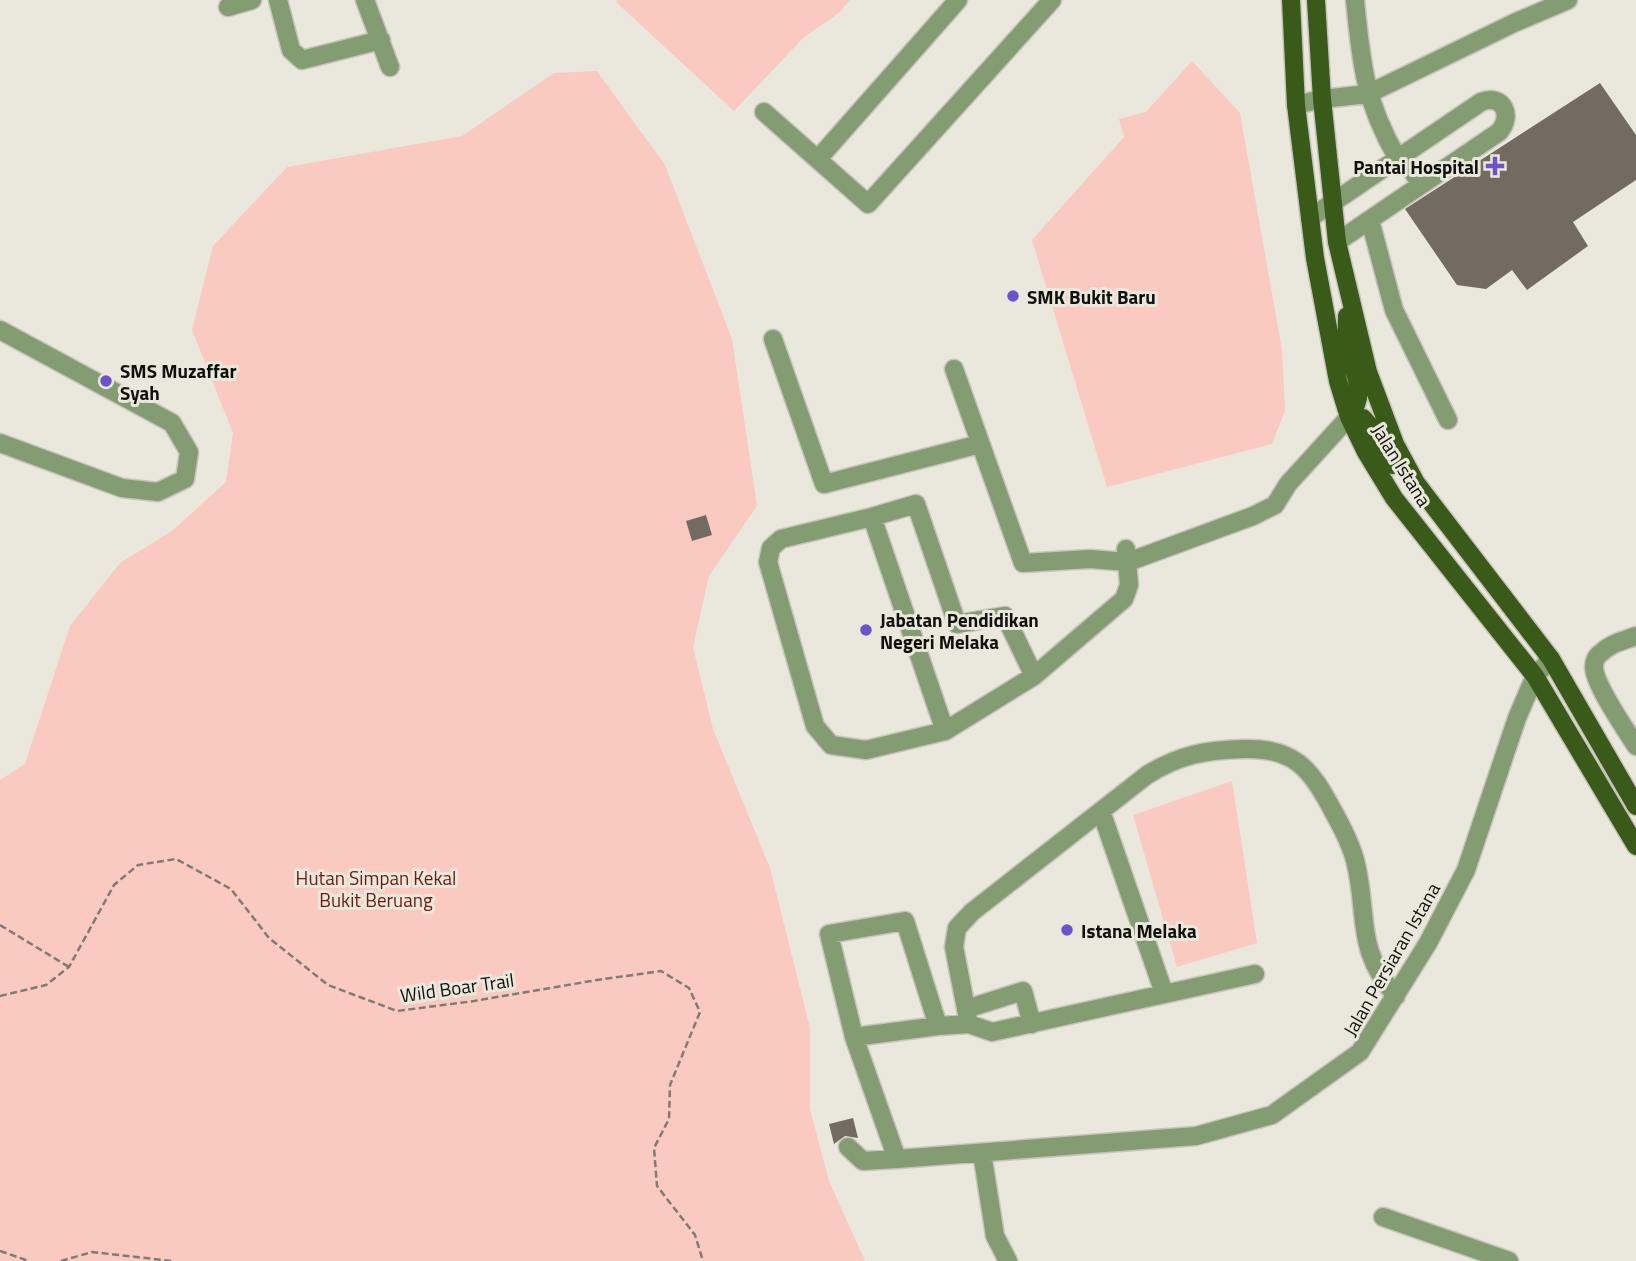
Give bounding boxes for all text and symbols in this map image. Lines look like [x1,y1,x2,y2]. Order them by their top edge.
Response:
place label: Pantai Hospital [1353,152,1479,181]
marker: Pantai Hospital [1485,156,1505,176]
place label: SMK Bukit Baru [1027,282,1156,311]
marker: SMK Bukit Baru [1005,288,1021,304]
place label: SMS Muzaffar Syah [120,356,237,407]
marker: SMS Muzaffar Syah [98,373,114,389]
street label: Jalan Istana [1365,418,1439,512]
place label: Jabatan Pendidikan Negeri Melaka [880,605,1039,656]
marker: Jabatan Pendidikan Negeri Melaka [858,622,874,638]
park label: Hutan Simpan Kekal Bukit Beruang [296,863,456,914]
street label: Jalan Persiaran Istana [1335,876,1447,1041]
place label: Istana Melaka [1081,916,1197,945]
marker: Istana Melaka [1059,922,1075,938]
street label: Wild Boar Trail [398,965,516,1009]

